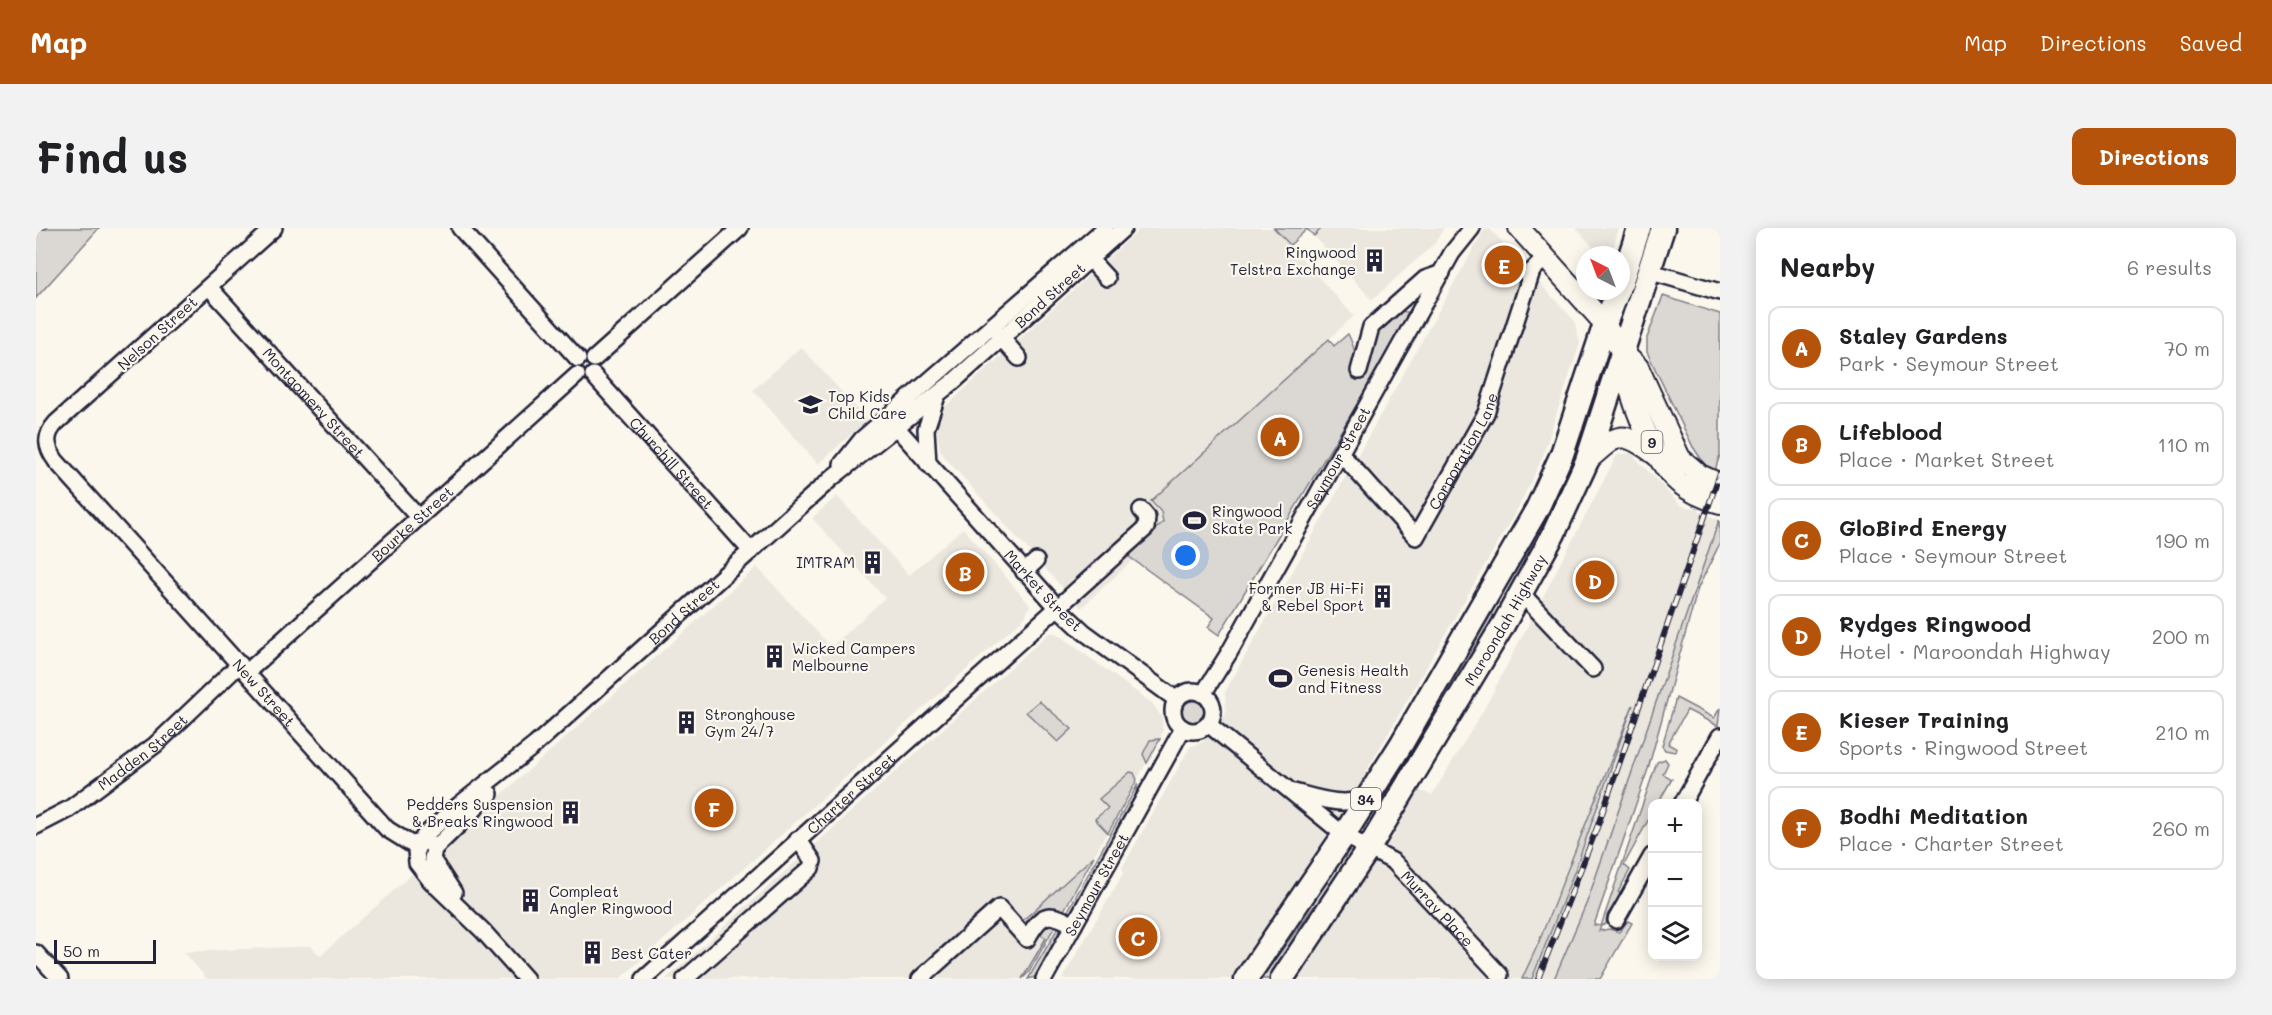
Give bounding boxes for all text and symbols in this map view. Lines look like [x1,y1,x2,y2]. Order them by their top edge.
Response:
text: Map [30,24,87,60]
text: Map [1964,29,2007,56]
text: Directions [2040,29,2147,56]
text: Saved [2180,29,2242,56]
button: Directions [2072,128,2236,185]
text: Find us [36,129,188,184]
place label: Ringwood Telstra Exchange [1230,242,1356,279]
pin: E [1484,243,1524,288]
north arrow [1576,246,1630,300]
building icon: Ringwood Telstra Exchange [1361,248,1387,274]
text: Nearby [1780,250,1875,284]
text: 6 results [2127,254,2212,280]
street label: Bond Street [1010,258,1089,332]
street label: Nelson Street [113,292,201,374]
text: Staley Gardens [1839,321,2008,350]
text: A [1795,335,1808,361]
text: 70 m [2164,335,2210,361]
street label: Montgomery Street [259,343,369,462]
text: Park · Seymour Street [1839,350,2059,376]
place label: Top Kids Child Care [828,386,907,423]
street label: Corporation Lane [1424,390,1502,513]
school or university icon: Top Kids Child Care [797,392,823,418]
street label: Seymour Street [1301,403,1374,513]
street label: Churchill Street [625,413,718,513]
pin: A [1260,414,1300,460]
text: Lifeblood [1839,417,1942,446]
road number: 9 [1642,431,1662,453]
text: B [1795,431,1808,457]
text: 110 m [2157,431,2210,457]
text: Place · Market Street [1839,446,2055,472]
street label: Bourke Street [367,481,457,566]
place label: Ringwood Skate Park [1212,501,1292,538]
sports icon: Ringwood Skate Park [1181,507,1207,533]
text: GloBird Energy [1839,513,2007,542]
text: C [1794,527,1809,553]
text: 190 m [2155,527,2210,553]
your location [1171,541,1200,570]
text: Place · Seymour Street [1839,542,2067,568]
street label: Market Street [1000,545,1087,635]
building icon: IMTRAM [860,549,886,575]
pin: B [946,550,984,594]
street label: Maroondah Highway [1459,550,1551,689]
place label: IMTRAM [796,552,855,572]
pin: D [1576,558,1614,602]
street label: Bond Street [644,574,723,648]
place label: Former JB Hi-Fi & Rebel Sport [1249,578,1364,615]
building icon: Former JB Hi-Fi & Rebel Sport [1369,584,1395,610]
text: Rydges Ringwood [1839,609,2031,638]
text: D [1794,623,1809,649]
text: 200 m [2152,623,2210,649]
place label: Wicked Campers Melbourne [792,638,916,675]
text: Hotel · Maroondah Highway [1839,638,2111,664]
building icon: Wicked Campers Melbourne [761,644,787,670]
street label: New Street [228,654,300,731]
place label: Genesis Health and Fitness [1298,660,1408,697]
sports icon: Genesis Health and Fitness [1267,666,1293,692]
place label: Stronghouse Gym 24/7 [705,704,796,741]
text: Kieser Training [1839,705,2009,734]
street label: Madden Street [93,709,192,795]
building icon: Stronghouse Gym 24/7 [674,710,700,736]
text: E [1795,719,1808,745]
text: 210 m [2155,719,2210,745]
text: Sports · Ringwood Street [1839,734,2088,760]
street label: Charter Street [802,748,899,838]
pin: F [694,786,734,830]
road number: 34 [1351,788,1381,810]
place label: Pedders Suspension & Breaks Ringwood [407,794,553,831]
map controls [1648,799,1702,961]
button: + [1648,799,1702,853]
building icon: Pedders Suspension & Breaks Ringwood [558,800,584,826]
text: Bodhi Meditation [1839,801,2028,830]
text: F [1795,815,1808,841]
text: 260 m [2152,815,2210,841]
street label: Seymour Street [1060,829,1133,940]
text: Place · Charter Street [1839,830,2064,856]
button: − [1648,853,1702,907]
street label: Murray Place [1397,866,1478,951]
place label: Compleat Angler Ringwood [549,881,672,918]
building icon: Compleat Angler Ringwood [518,887,544,913]
button: layers [1648,907,1702,961]
pin: C [1118,914,1158,960]
scale bar [54,937,156,964]
text: 50 m [63,940,100,961]
building icon: Best Cater [580,940,606,966]
place label: Best Cater [611,943,692,963]

